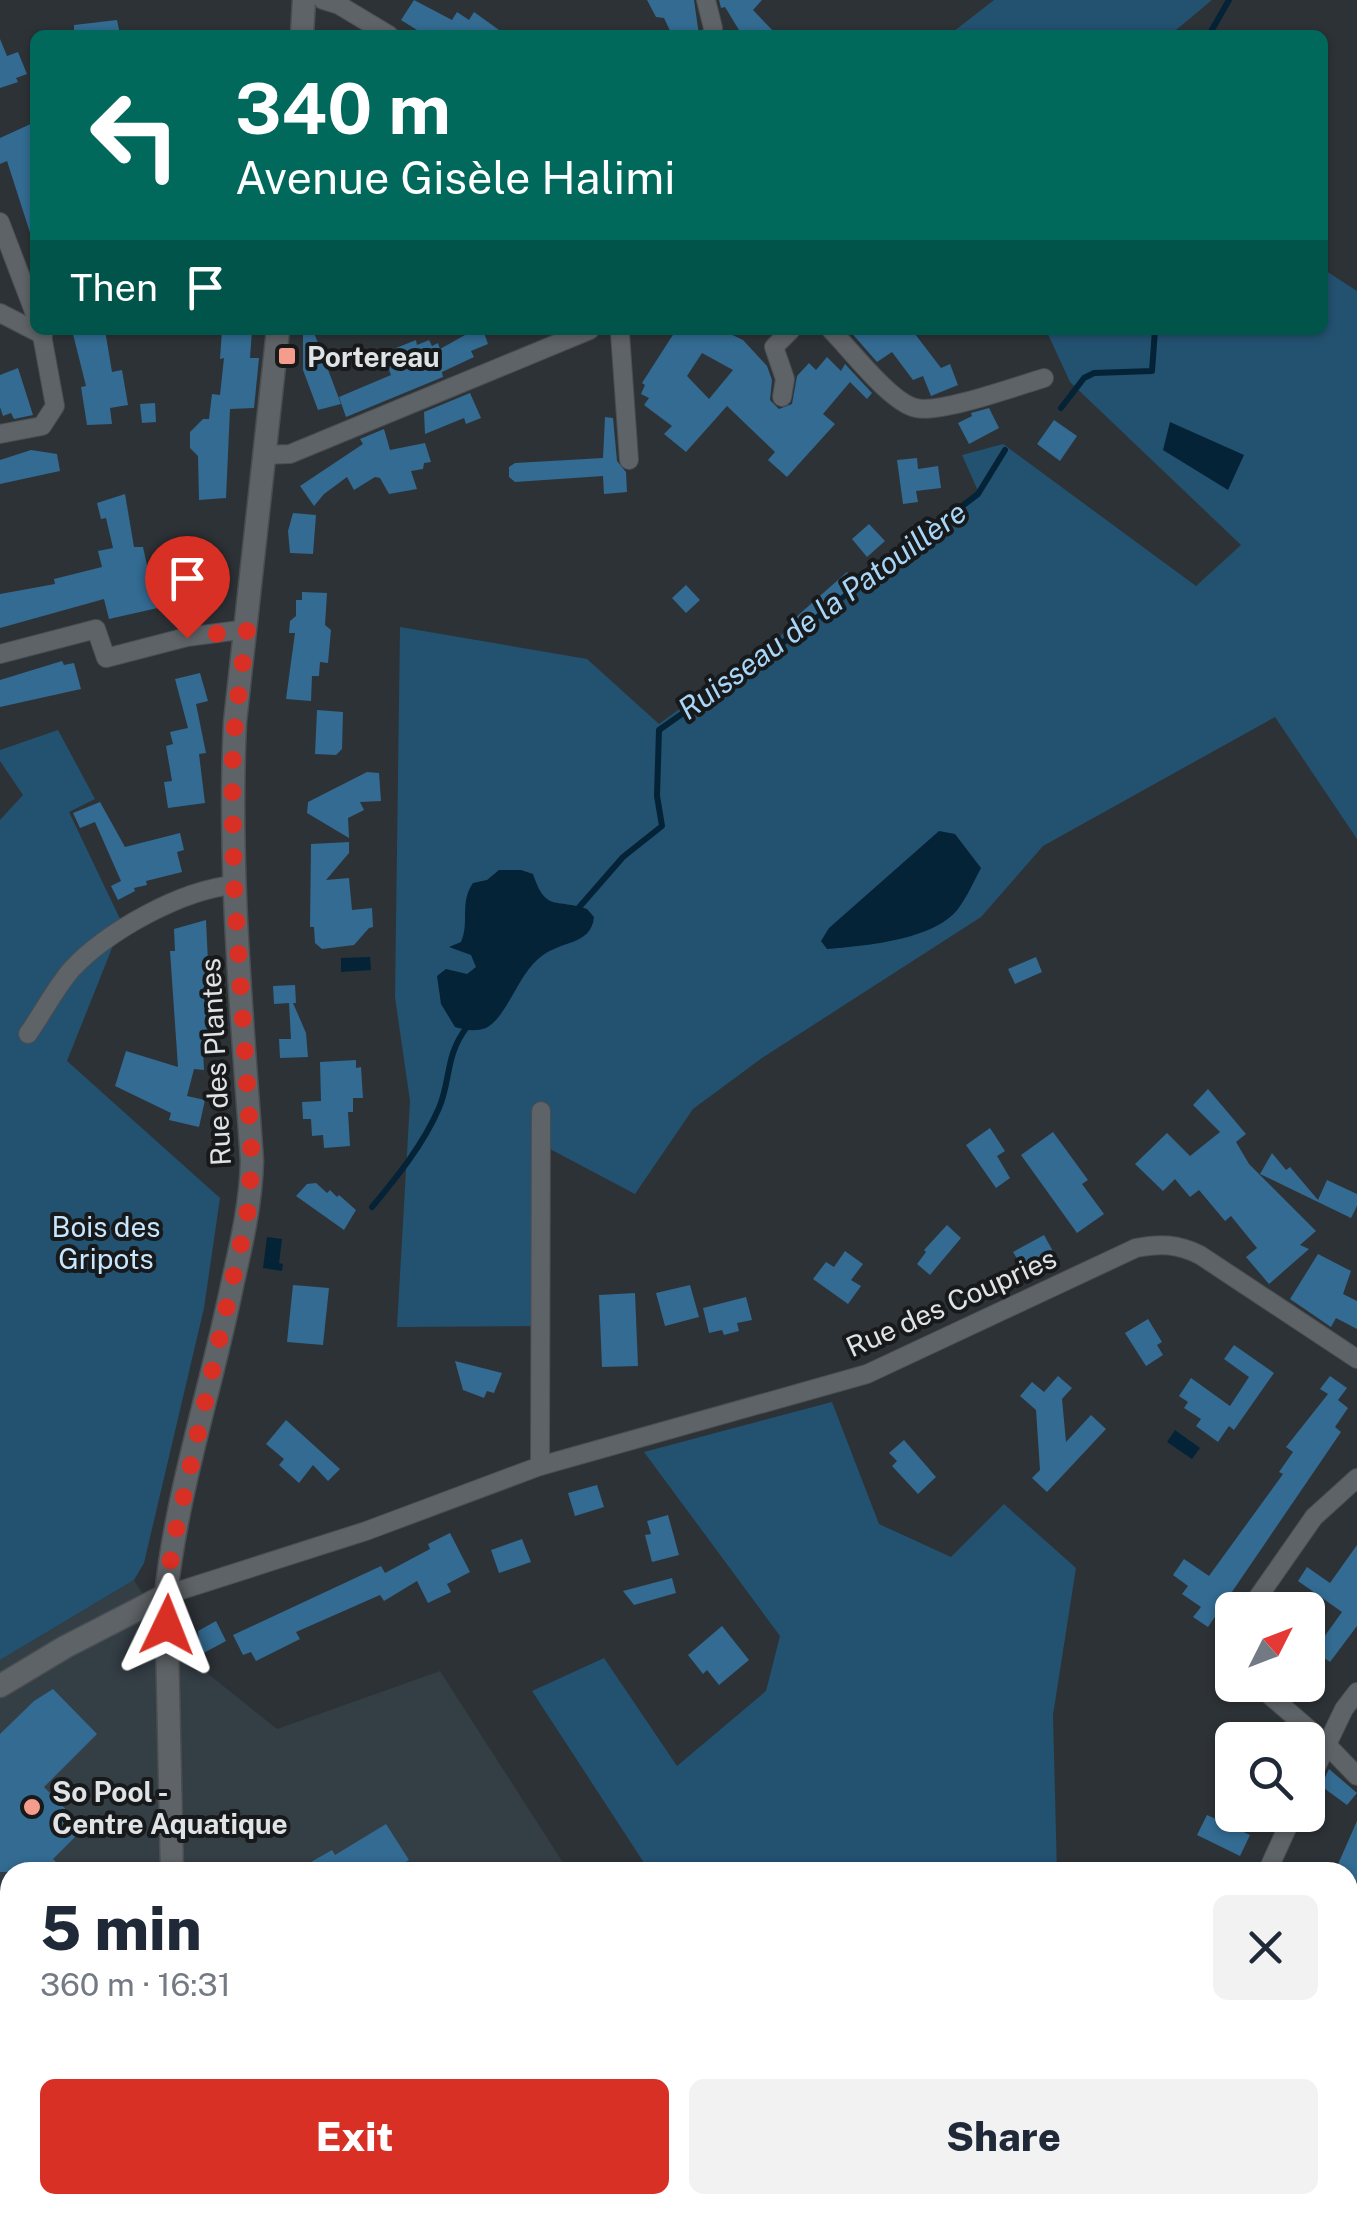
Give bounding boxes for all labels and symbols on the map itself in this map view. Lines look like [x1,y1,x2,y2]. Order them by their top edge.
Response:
place label: Portereau [307,340,440,373]
marker: Portereau [276,345,298,367]
water label: Ruisseau de la Patouillère [671,493,973,727]
pin [145,536,230,639]
street label: Rue des Plantes [193,957,237,1167]
park label: Bois des Gripots [52,1210,160,1275]
street label: Rue des Coupries [841,1241,1061,1363]
position arrow [115,1573,219,1677]
north arrow [1215,1592,1325,1702]
place label: So Pool - Centre Aquatique [52,1775,288,1840]
marker: So Pool - Centre Aquatique [21,1796,43,1818]

